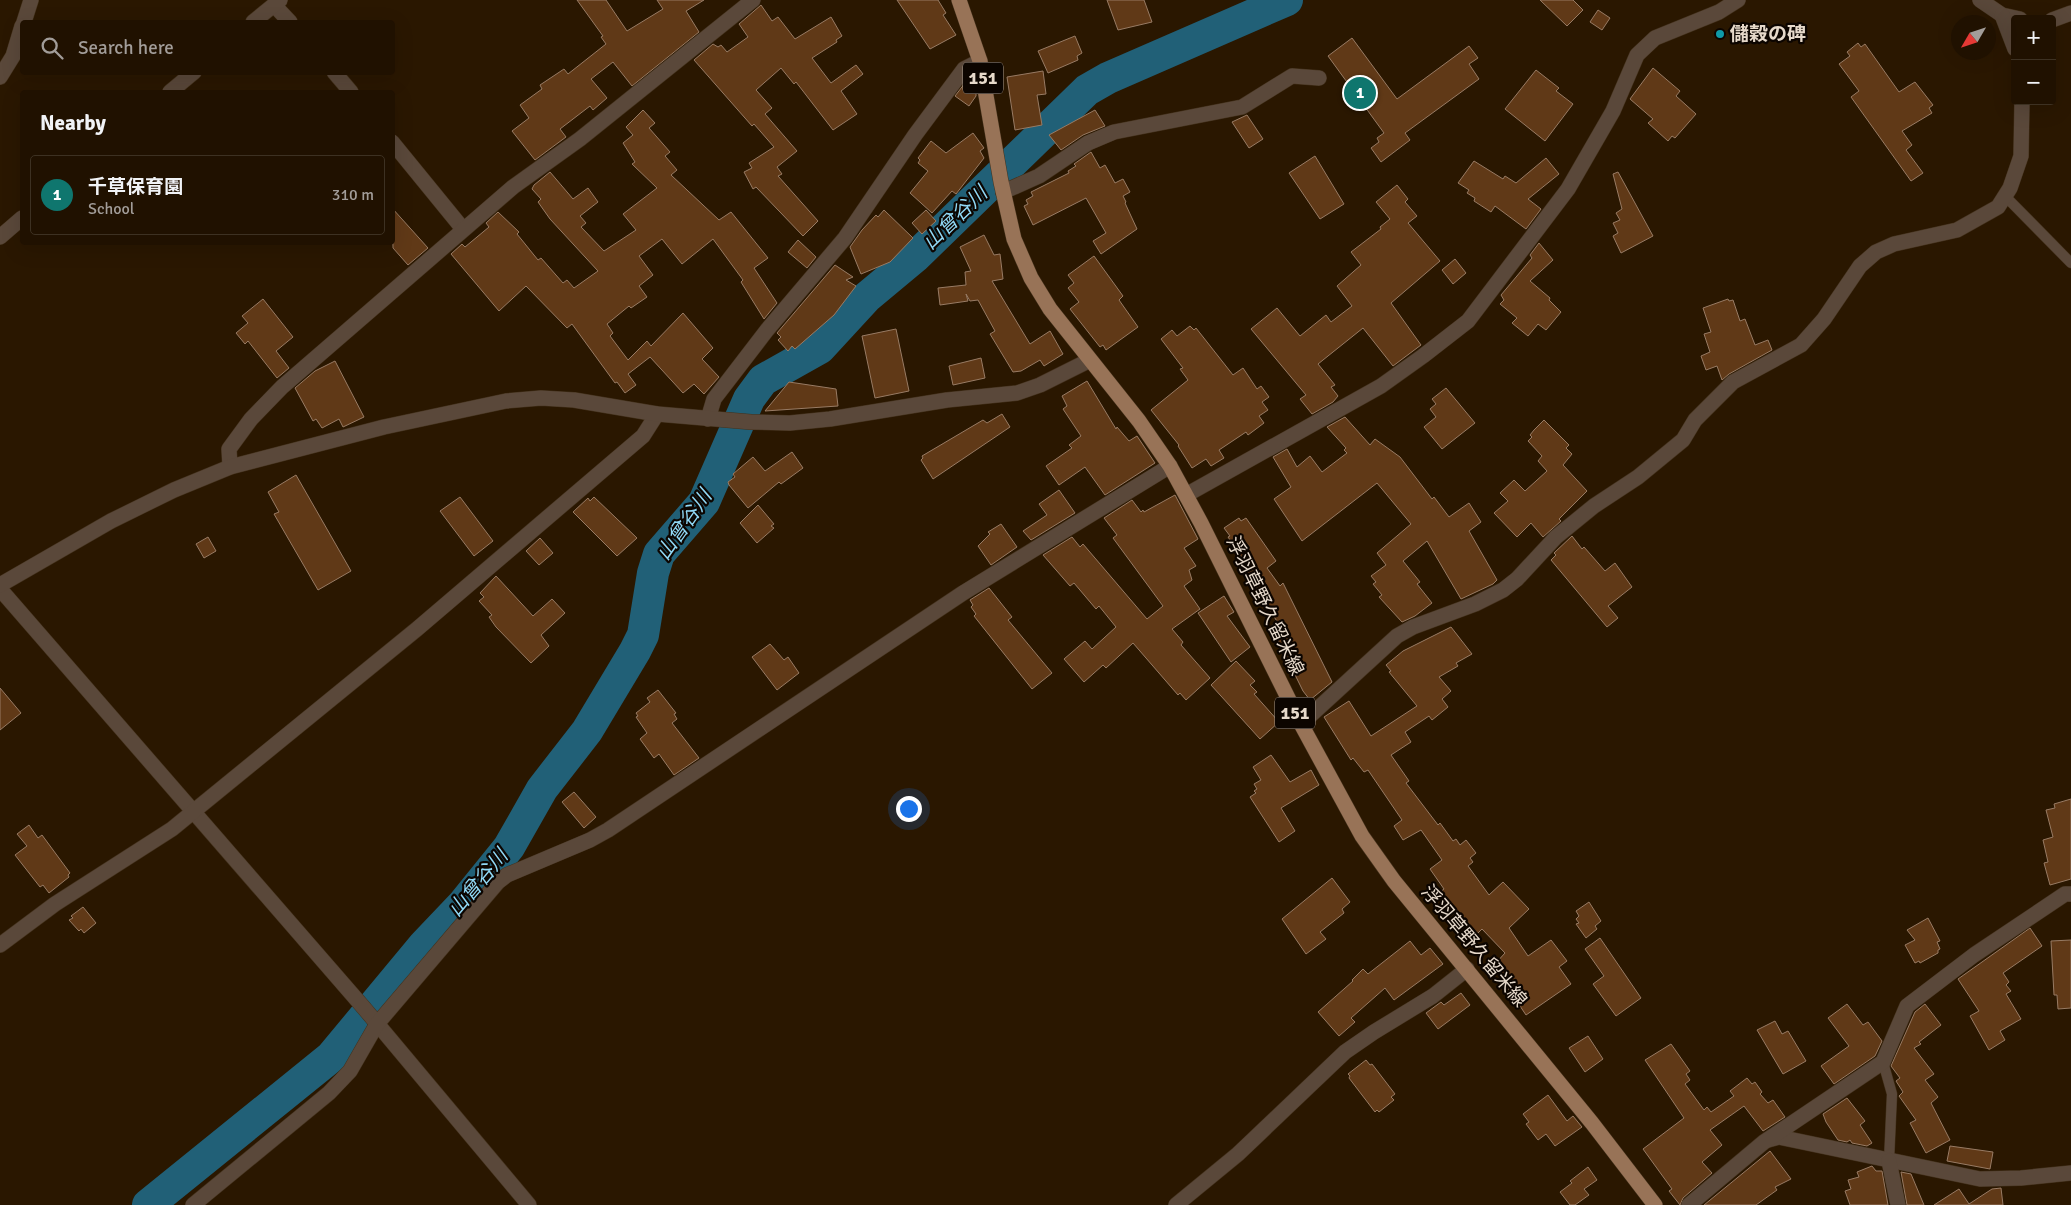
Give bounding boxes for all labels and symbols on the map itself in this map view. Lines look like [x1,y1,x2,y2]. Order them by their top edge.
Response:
north arrow [1951,15,1996,60]
place label: 儲穀の碑 [1729,22,1806,46]
marker: 儲穀の碑 [1714,28,1726,40]
road number: 151 [963,62,1003,94]
pin: 1 [1344,74,1376,112]
water label: 山曾谷川 [918,180,994,255]
water label: 山曾谷川 [651,483,718,565]
street label: 浮羽草野久留米線 [1221,532,1309,680]
road number: 151 [1275,698,1315,728]
your location [896,796,922,822]
water label: 山曾谷川 [443,843,515,922]
street label: 浮羽草野久留米線 [1416,880,1532,1012]

